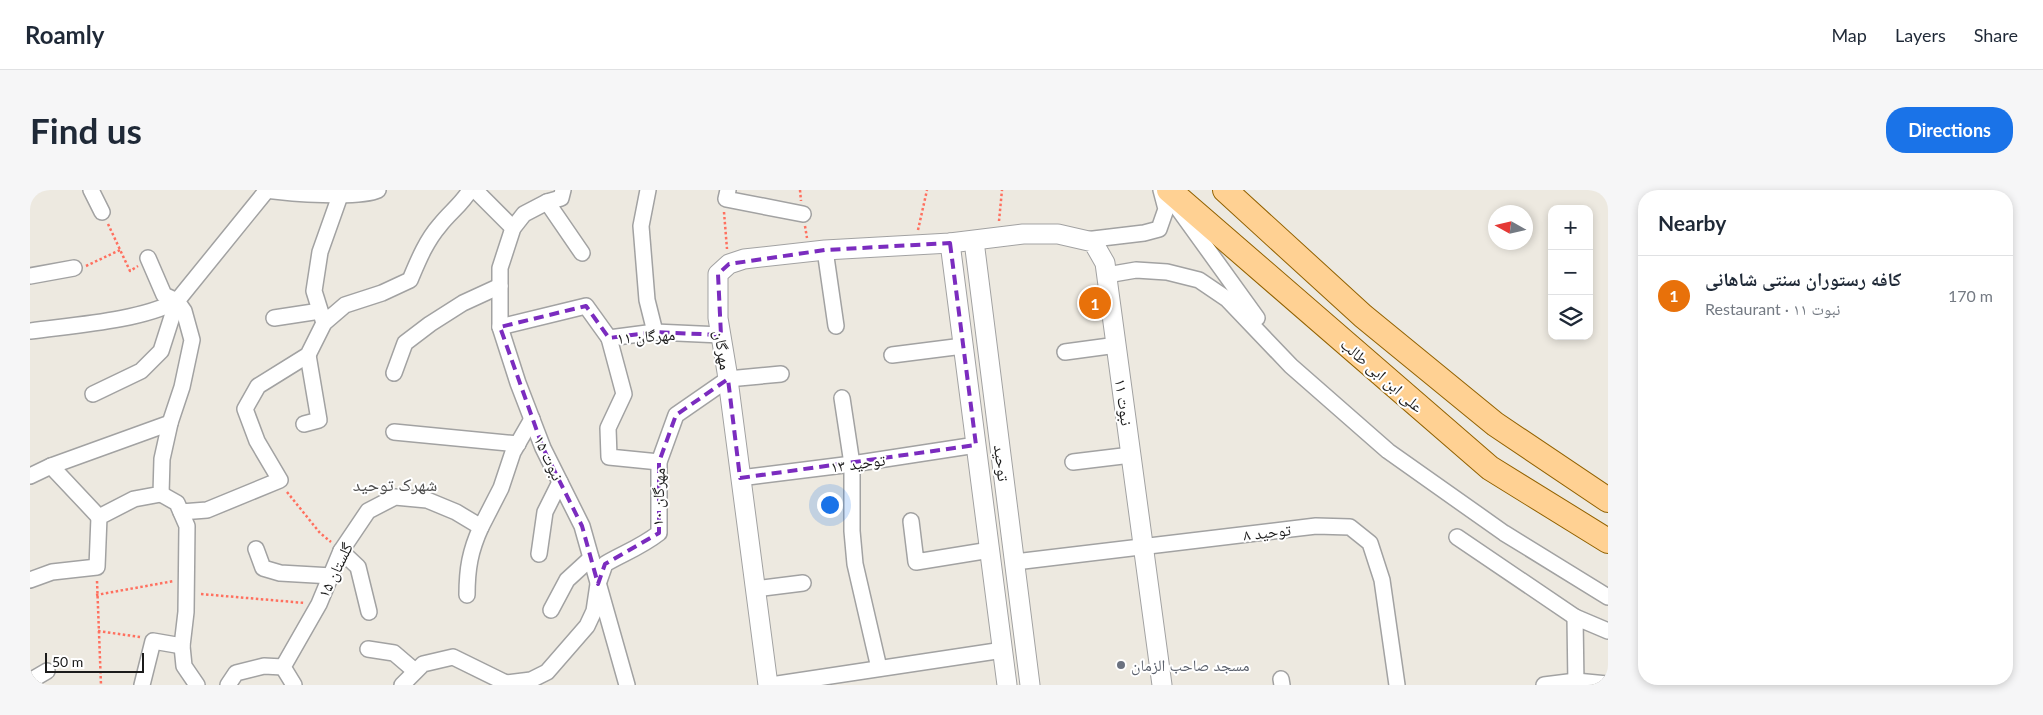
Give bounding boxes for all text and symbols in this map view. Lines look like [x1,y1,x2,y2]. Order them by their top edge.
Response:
text: Roamly [25,20,104,49]
text: Map [1831,24,1867,46]
text: Layers [1895,24,1946,46]
text: Share [1974,24,2018,46]
button: Directions [1886,107,2013,153]
text: Find us [30,109,142,151]
north arrow [1488,205,1533,250]
map controls [1548,205,1593,340]
button: + [1548,205,1593,250]
text: Nearby [1658,210,1726,235]
button: − [1548,250,1593,295]
text: کافه رستوران سنتی شاهانی [1705,267,1902,290]
pin: 1 [1079,284,1111,322]
text: 1 [1669,286,1679,305]
text: 170 m [1948,286,1993,305]
button: layers [1548,295,1593,340]
text: Restaurant · نبوت ۱۱ [1705,299,1840,318]
street label: مهرگان ۱۱ [616,324,676,349]
street label: مهرگان [709,329,736,371]
street label: علی ابن ابی طالب [1336,334,1427,417]
street label: نبوت ۱۱ [1111,377,1137,427]
street label: نبوت ۱۵ [530,432,568,484]
street label: توحید [990,444,1014,483]
street label: توحید ۱۳ [829,449,887,477]
street label: مهرگان ۱۰ [647,467,670,527]
district label: شهرک توحید [353,473,437,495]
your location [817,492,843,518]
street label: توحید ۸ [1242,519,1292,545]
street label: گلستان ۱۵ [313,539,358,601]
scale bar [45,650,144,673]
text: 50 m [52,653,83,670]
place label: مسجد صاحب الزمان [1131,655,1250,676]
marker: مسجد صاحب الزمان [1115,659,1127,671]

